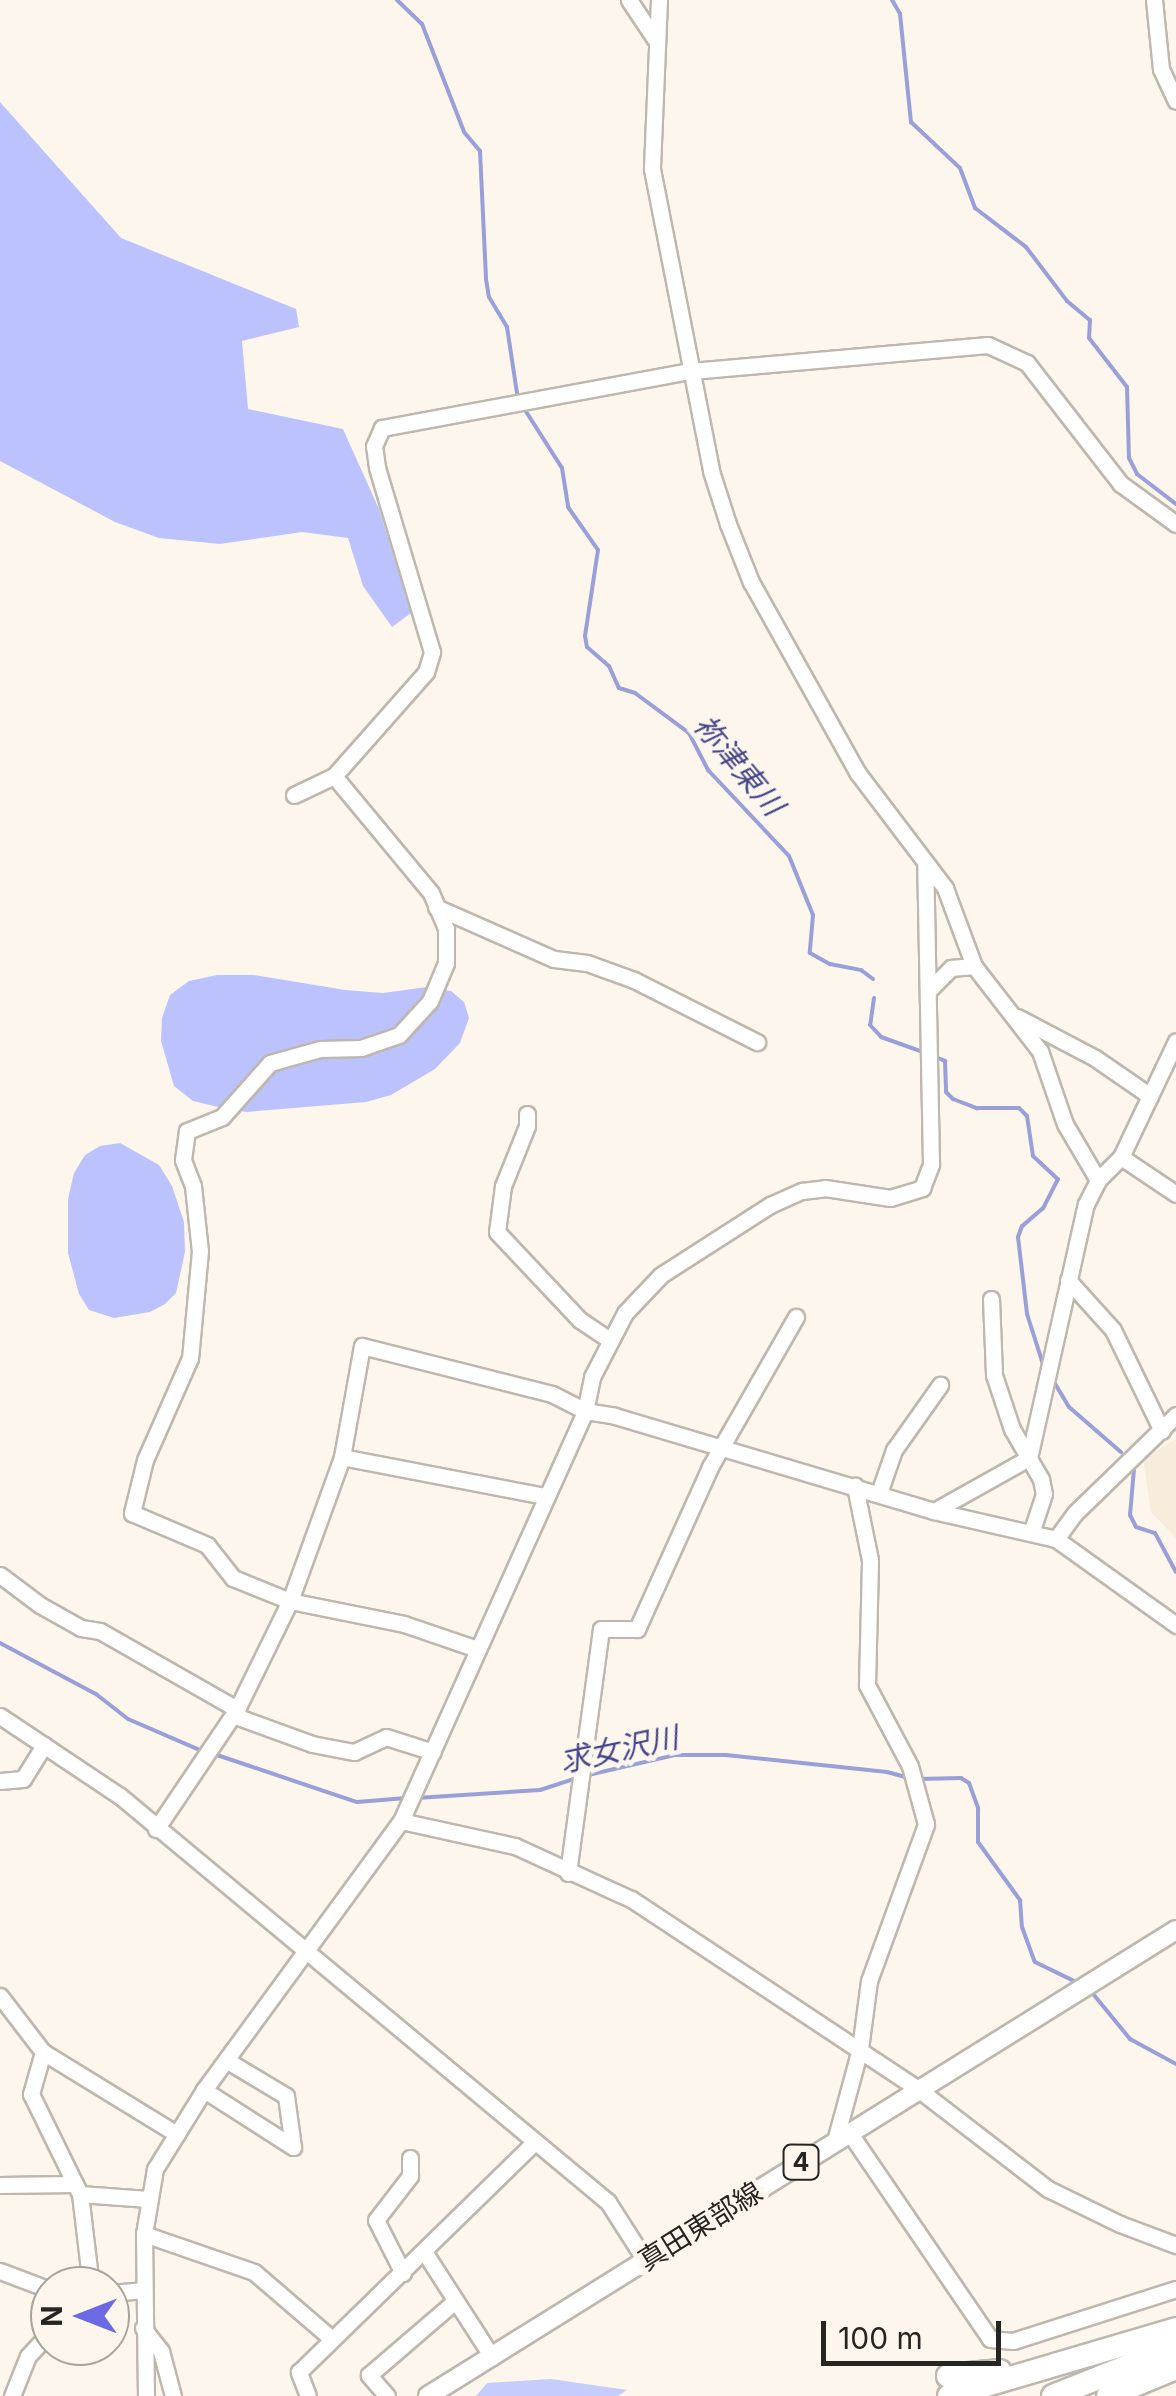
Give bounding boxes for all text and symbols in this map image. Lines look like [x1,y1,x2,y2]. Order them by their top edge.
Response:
water label: 祢津東川 [687,707,791,823]
water label: 求女沢川 [557,1719,681,1779]
road number: 4 [781,2142,821,2182]
street label: 真田東部線 [632,2175,768,2277]
north arrow [30,2266,130,2366]
scale bar [826,2301,1006,2363]
text: N [35,2305,69,2327]
text: 100 m [838,2320,923,2356]

